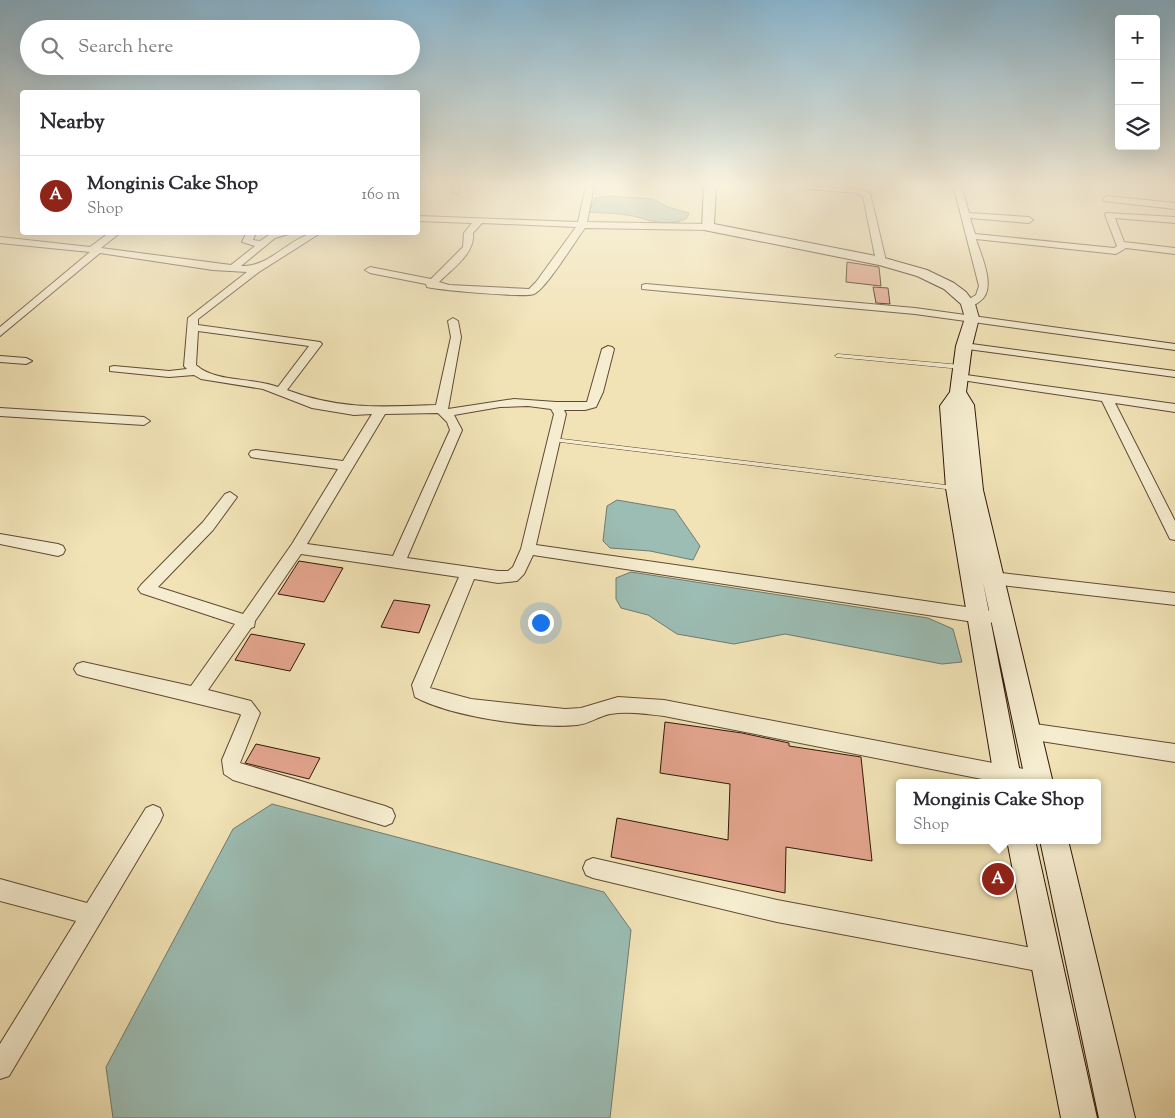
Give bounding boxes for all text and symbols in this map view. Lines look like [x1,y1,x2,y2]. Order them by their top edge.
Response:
map controls [1115,15,1160,150]
button: + [1115,15,1160,60]
search box [20,20,420,75]
icon: search [38,34,66,62]
text: Search here [78,34,173,61]
button: − [1115,60,1160,105]
button: layers [1115,105,1160,150]
text: Nearby [40,108,105,138]
text: Monginis Cake Shop [87,171,258,198]
text: A [50,184,63,207]
text: 160 m [362,184,400,207]
text: Shop [87,198,123,221]
your location [528,610,554,636]
popup [896,779,1101,844]
text: Monginis Cake Shop [913,787,1084,814]
text: Shop [913,814,949,837]
pin: A [982,860,1014,898]

